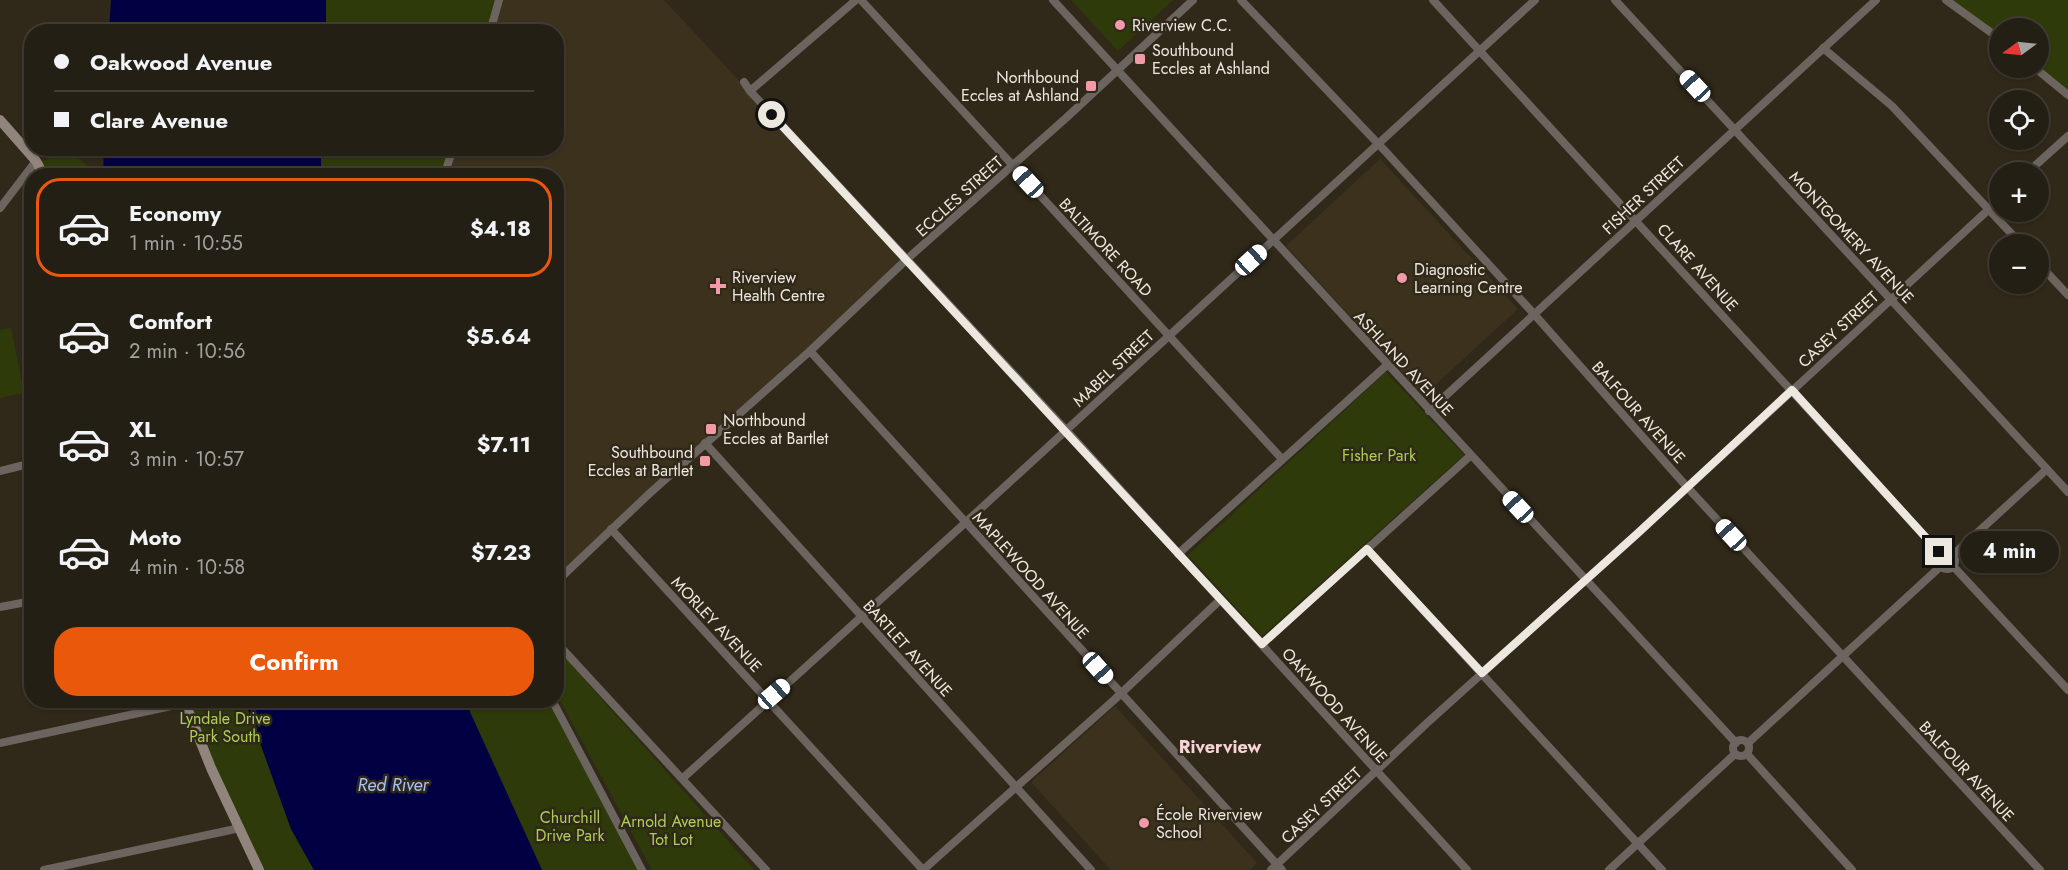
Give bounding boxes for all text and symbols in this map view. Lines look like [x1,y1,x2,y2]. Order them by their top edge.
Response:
place label: Riverview C.C. [1132,14,1232,37]
marker: Riverview C.C. [1113,18,1127,32]
north arrow [1989,18,2049,78]
map controls [1989,18,2049,294]
place label: Southbound Eccles at Ashland [1152,39,1270,80]
text: Oakwood Avenue [90,46,272,78]
marker: Southbound Eccles at Ashland [1133,52,1147,66]
place label: Northbound Eccles at Ashland [961,66,1079,107]
car [1676,67,1714,105]
marker: Northbound Eccles at Ashland [1084,79,1098,93]
button: locate [1989,90,2049,150]
route start [758,101,785,128]
text: Clare Avenue [90,104,228,136]
street label: ECCLES STREET [911,150,1009,242]
street label: FISHER STREET [1597,151,1690,240]
button: + [1989,162,2049,222]
car [1009,163,1047,201]
street label: MONTGOMERY AVENUE [1784,166,1919,309]
street label: BALTIMORE ROAD [1054,193,1158,302]
text: Economy [129,197,221,229]
icon: car [57,201,111,255]
text: $4.18 [470,212,531,244]
street label: CLARE AVENUE [1652,218,1743,316]
text: 1 min · 10:55 [129,229,243,258]
button: − [1989,234,2049,294]
car [1232,241,1270,279]
place label: Diagnostic Learning Centre [1414,258,1522,299]
place label: Riverview Health Centre [732,266,825,307]
marker: Diagnostic Learning Centre [1395,271,1409,285]
marker: Riverview Health Centre [709,277,727,295]
street label: CASEY STREET [1793,286,1884,373]
text: Comfort [129,305,212,337]
street label: ASHLAND AVENUE [1349,306,1459,421]
icon: car [57,309,111,363]
text: $5.64 [466,320,531,352]
street label: MABEL STREET [1068,324,1159,412]
text: 2 min · 10:56 [129,337,245,366]
street label: BALFOUR AVENUE [1586,356,1691,468]
place label: Northbound Eccles at Bartlet [723,409,828,450]
text: XL [129,413,156,445]
icon: car [57,417,111,471]
marker: Northbound Eccles at Bartlet [704,422,718,436]
text: $7.11 [477,428,531,460]
place label: Southbound Eccles at Bartlet [588,441,693,482]
park label: Fisher Park [1342,444,1417,467]
text: 3 min · 10:57 [129,445,244,474]
marker: Southbound Eccles at Bartlet [698,454,712,468]
car [1499,488,1537,526]
street label: MAPLEWOOD AVENUE [967,507,1094,644]
car [1712,516,1750,554]
text: Moto [129,521,182,553]
icon: car [57,525,111,579]
callout: 4 min [1960,531,2059,573]
text: $7.23 [471,536,531,568]
text: 4 min [1983,537,2036,566]
route end [1925,538,1952,565]
text: 4 min · 10:58 [129,553,245,582]
street label: MORLEY AVENUE [666,571,767,677]
street label: BARTLET AVENUE [858,595,957,702]
button: Confirm [54,627,534,696]
street label: OAKWOOD AVENUE [1276,643,1393,768]
car [1079,649,1117,687]
car [755,675,793,713]
park label: Lyndale Drive Park South [180,707,270,748]
street label: BALFOUR AVENUE [1914,716,2020,827]
district label: Riverview [1179,734,1261,760]
street label: CASEY STREET [1276,762,1367,849]
water label: Red River [358,772,429,798]
place label: École Riverview School [1156,803,1262,844]
park label: Churchill Drive Park [536,806,605,847]
park label: Arnold Avenue Tot Lot [621,810,721,851]
marker: École Riverview School [1137,816,1151,830]

